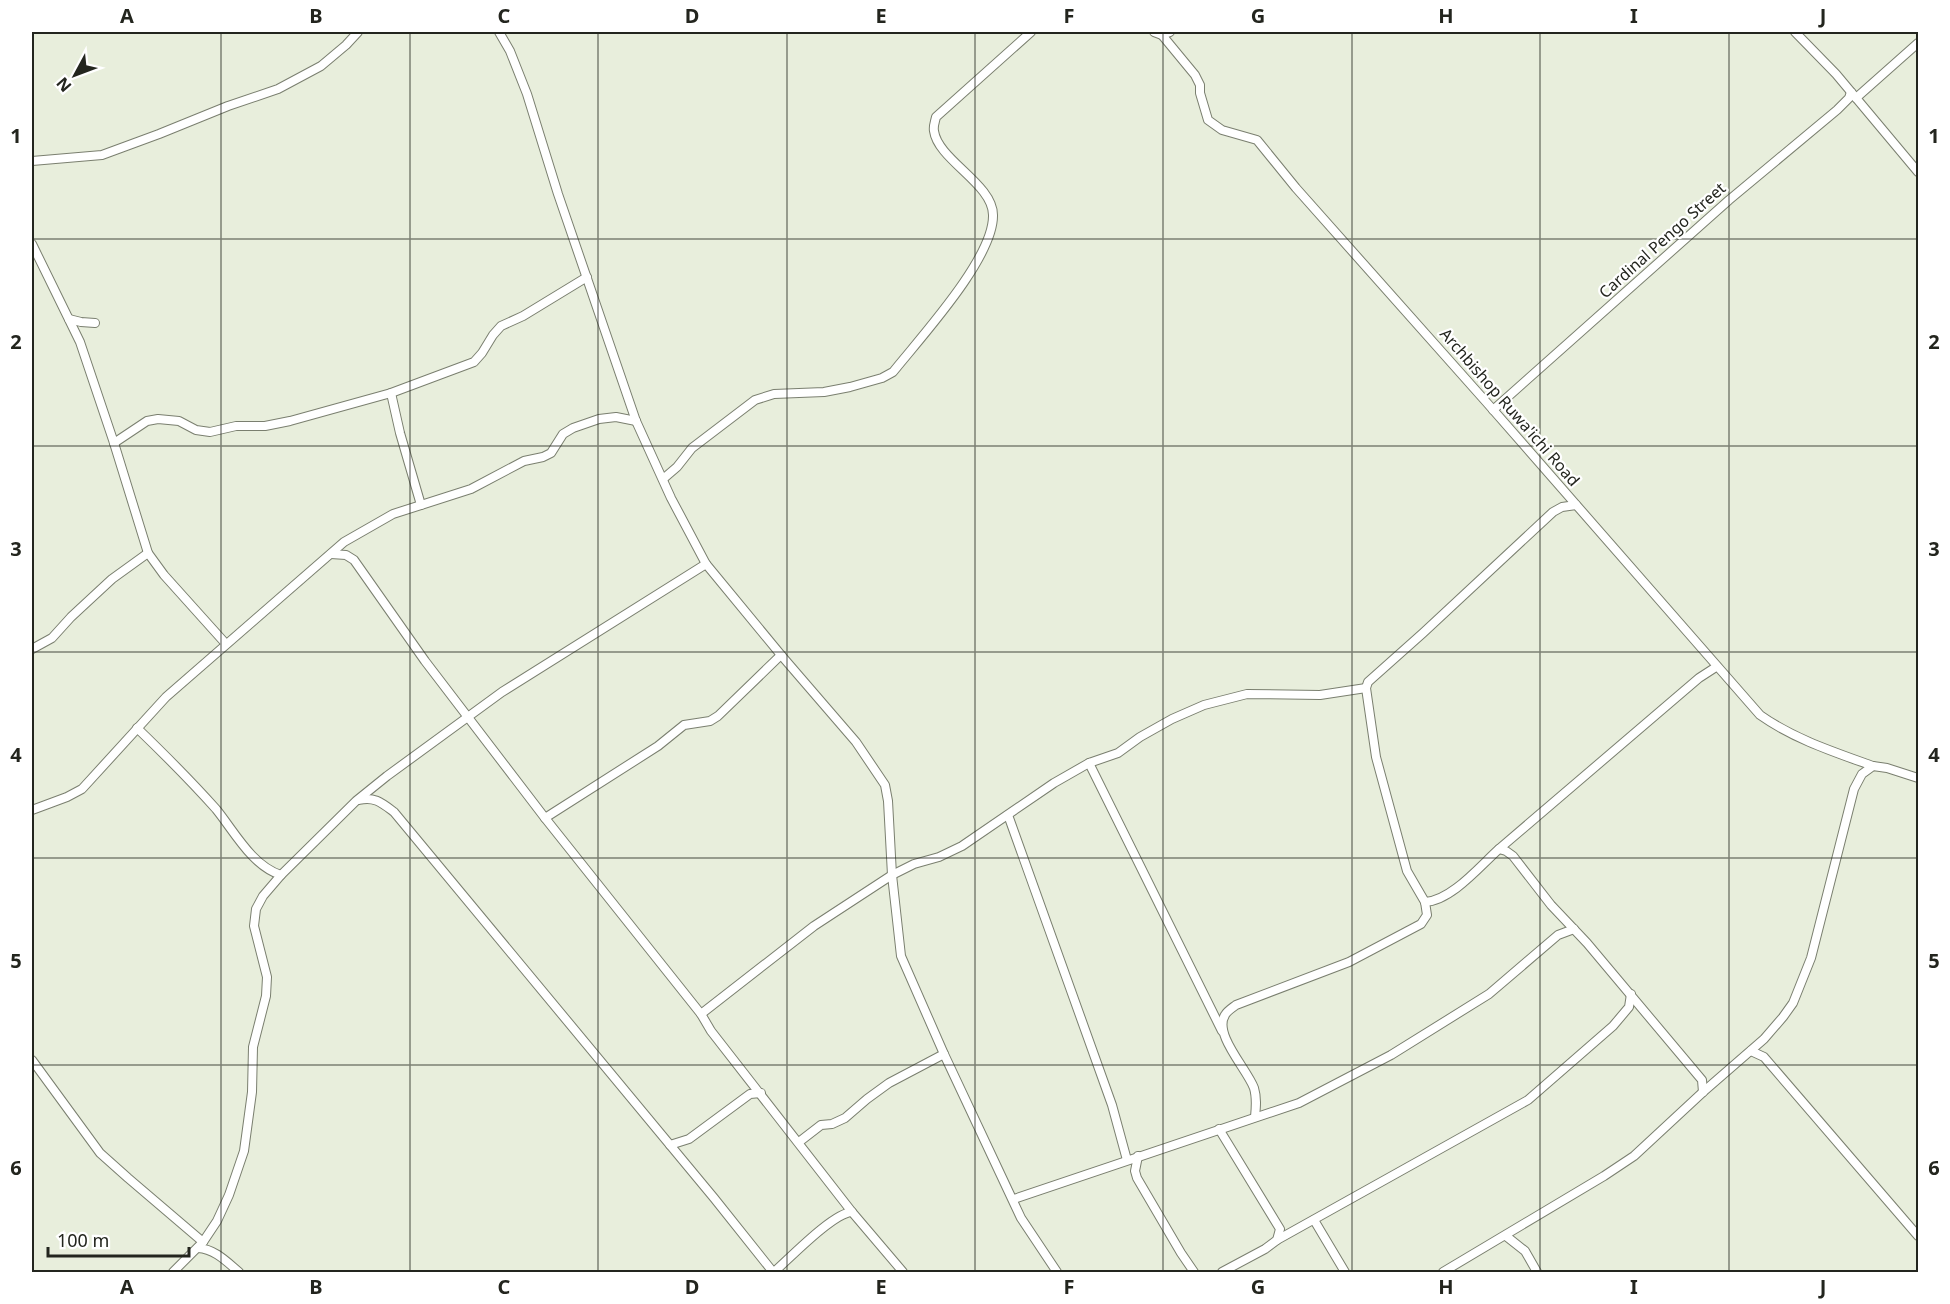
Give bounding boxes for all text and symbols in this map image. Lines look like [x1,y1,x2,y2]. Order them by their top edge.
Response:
text: A [120,2,134,29]
text: B [309,2,323,29]
text: C [498,2,511,29]
text: D [685,2,699,29]
text: E [875,2,887,29]
text: F [1064,2,1074,29]
text: G [1251,2,1265,29]
text: H [1438,2,1454,29]
text: I [1630,2,1638,29]
text: J [1818,2,1826,29]
north arrow [45,45,105,105]
text: N [51,73,76,97]
text: 1 [10,122,22,149]
text: 1 [1928,122,1940,149]
street label: Cardinal Pengo Street [1594,177,1730,303]
street label: Archbishop Ruwa'ichi Road [1435,323,1585,491]
text: 2 [10,328,22,355]
text: 2 [1928,328,1940,355]
text: 3 [10,535,22,562]
text: 3 [1928,535,1940,562]
text: 4 [10,741,22,768]
text: 4 [1928,741,1940,768]
text: 5 [10,947,22,974]
text: 5 [1928,947,1940,974]
text: 6 [10,1154,22,1181]
text: 6 [1928,1154,1940,1181]
scale bar [48,1220,189,1258]
text: 100 m [57,1228,109,1252]
text: A [120,1273,134,1300]
text: B [309,1273,323,1300]
text: C [498,1273,511,1300]
text: D [685,1273,699,1300]
text: E [875,1273,887,1300]
text: F [1064,1273,1074,1300]
text: G [1251,1273,1265,1300]
text: H [1438,1273,1454,1300]
text: I [1630,1273,1638,1300]
text: J [1818,1273,1826,1300]

